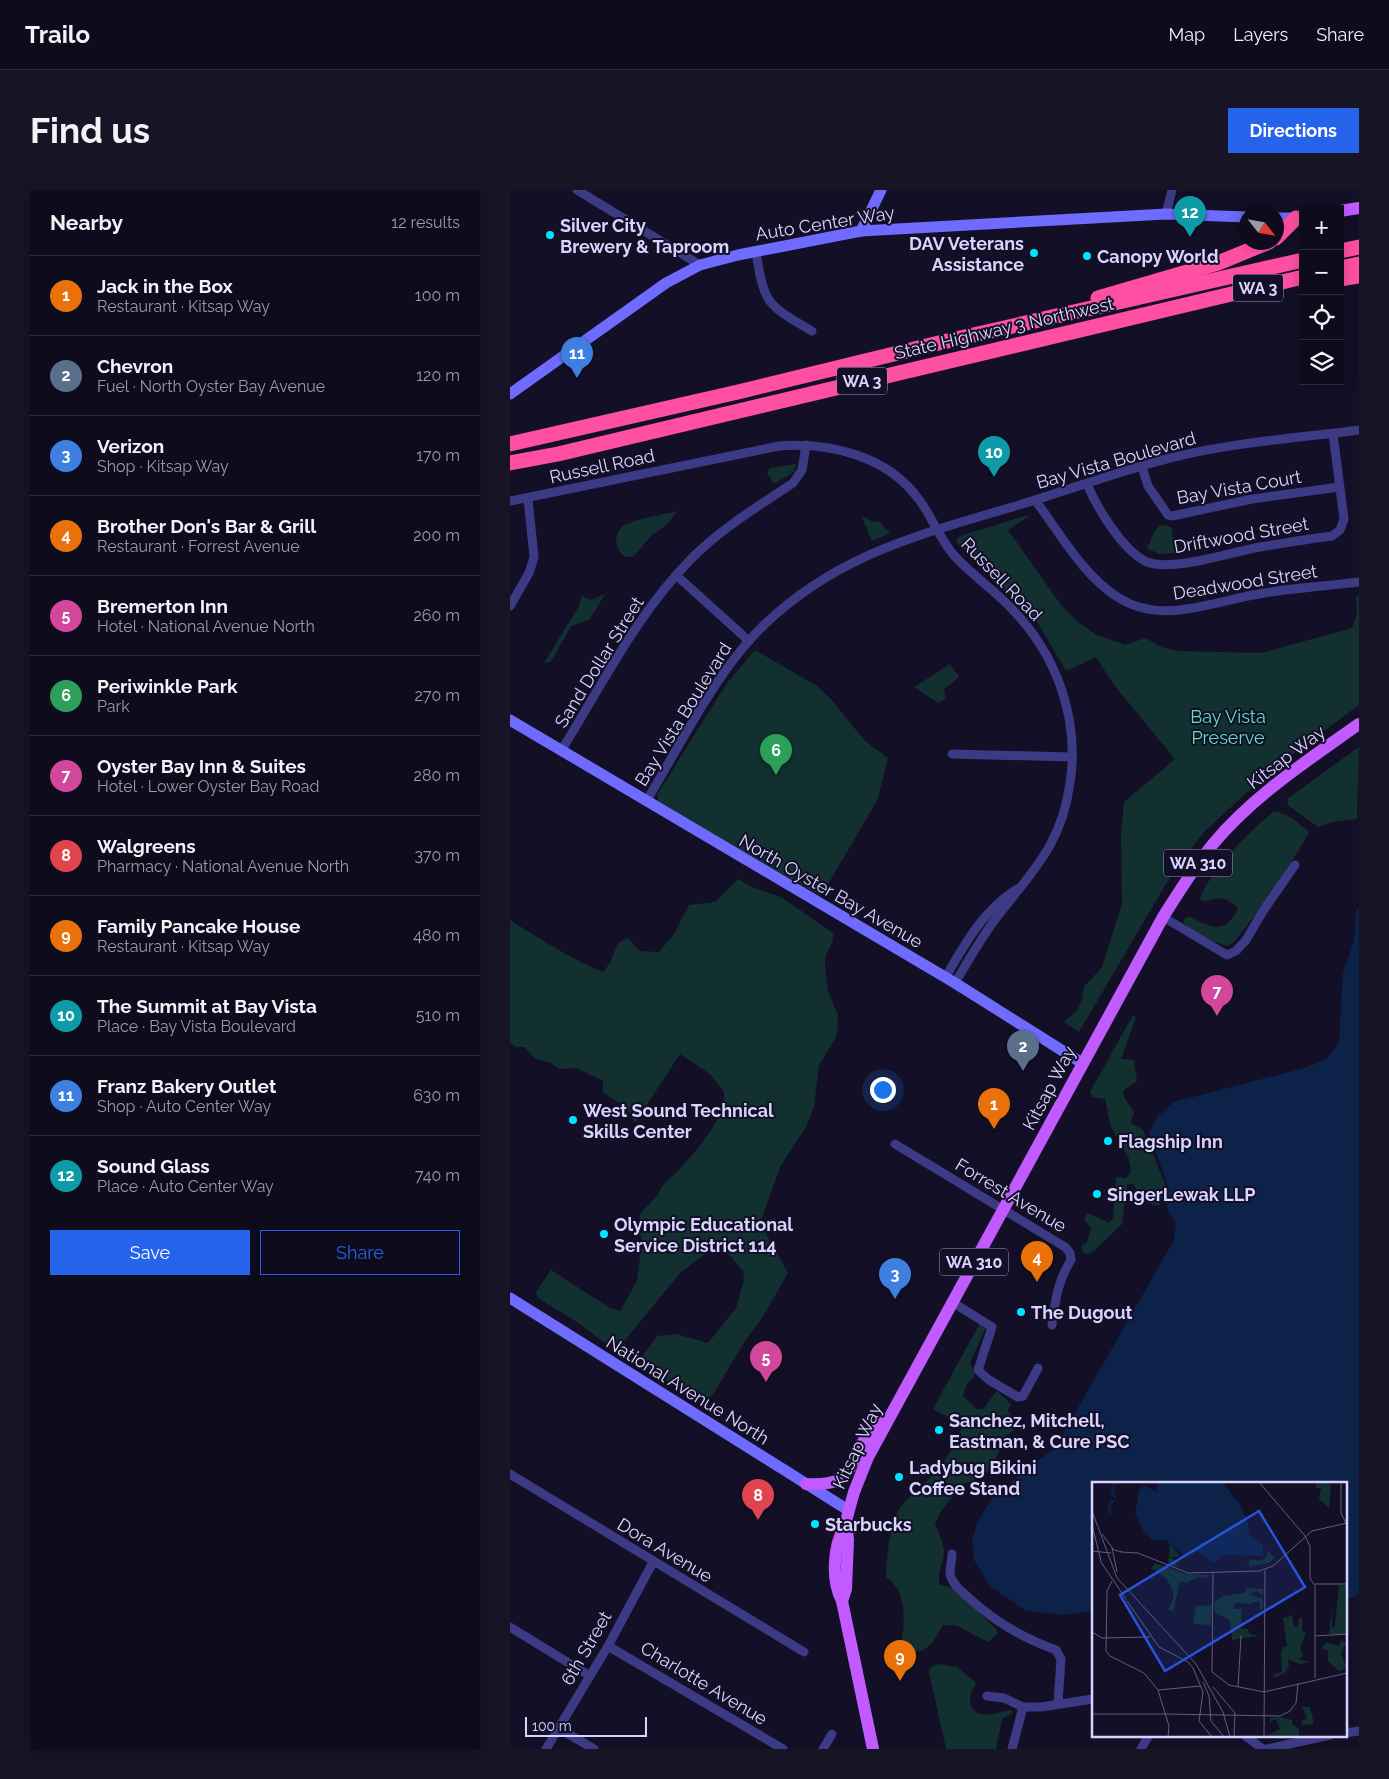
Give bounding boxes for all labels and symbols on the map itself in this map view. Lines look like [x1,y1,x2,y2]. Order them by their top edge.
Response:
pin: 12 [1174,196,1206,237]
street label: Auto Center Way [754,202,896,244]
north arrow [1239,205,1284,250]
place label: Silver City Brewery & Taproom [560,215,729,257]
marker: Silver City Brewery & Taproom [544,229,556,241]
place label: DAV Veterans Assistance [909,233,1024,275]
place label: Canopy World [1097,246,1219,267]
marker: DAV Veterans Assistance [1028,247,1040,259]
marker: Canopy World [1081,250,1093,262]
road number: WA 3 [1233,275,1283,302]
street label: State Highway 3 Northwest [892,292,1116,364]
pin: 11 [561,337,593,378]
road number: WA 3 [837,368,887,395]
street label: Bay Vista Boulevard [1034,427,1198,493]
pin: 10 [978,436,1010,477]
street label: Russell Road [547,445,657,487]
street label: Bay Vista Court [1175,466,1303,508]
street label: Driftwood Street [1172,513,1310,557]
street label: Russell Road [957,533,1047,625]
street label: Deadwood Street [1171,560,1319,604]
street label: Sand Dollar Street [550,593,648,731]
street label: Bay Vista Boulevard [630,638,736,790]
park label: Bay Vista Preserve [1190,706,1266,748]
street label: Kitsap Way [1243,721,1329,793]
pin: 6 [760,734,792,775]
street label: North Oyster Bay Avenue [735,830,927,952]
road number: WA 310 [1164,850,1232,876]
pin: 7 [1201,975,1233,1016]
pin: 2 [1007,1030,1039,1071]
street label: Kitsap Way [1018,1042,1080,1134]
your location [870,1077,896,1103]
pin: 1 [978,1088,1010,1129]
place label: West Sound Technical Skills Center [583,1100,774,1142]
marker: West Sound Technical Skills Center [567,1114,579,1126]
place label: Flagship Inn [1118,1131,1223,1152]
marker: Flagship Inn [1102,1135,1114,1147]
street label: Forrest Avenue [952,1154,1071,1237]
place label: SingerLewak LLP [1107,1184,1255,1205]
marker: SingerLewak LLP [1091,1188,1103,1200]
place label: Olympic Educational Service District 114 [614,1214,793,1256]
marker: Olympic Educational Service District 114 [598,1228,610,1240]
pin: 4 [1021,1241,1053,1282]
road number: WA 310 [940,1248,1008,1276]
pin: 3 [879,1258,911,1299]
place label: The Dugout [1031,1302,1133,1323]
marker: The Dugout [1015,1306,1027,1318]
street label: National Avenue North [603,1331,773,1449]
pin: 5 [750,1341,782,1382]
street label: Kitsap Way [828,1400,886,1492]
place label: Sanchez, Mitchell, Eastman, & Cure PSC [949,1410,1130,1452]
marker: Sanchez, Mitchell, Eastman, & Cure PSC [933,1424,945,1436]
place label: Ladybug Bikini Coffee Stand [909,1457,1037,1499]
marker: Ladybug Bikini Coffee Stand [893,1471,905,1483]
pin: 8 [742,1479,774,1520]
inset map [1092,1482,1346,1736]
street label: Dora Avenue [614,1513,717,1587]
place label: Starbucks [825,1514,912,1535]
marker: Starbucks [809,1518,821,1530]
street label: 6th Street [556,1607,616,1689]
street label: Charlotte Avenue [637,1637,772,1729]
pin: 9 [884,1640,916,1681]
scale bar [525,1714,648,1737]

